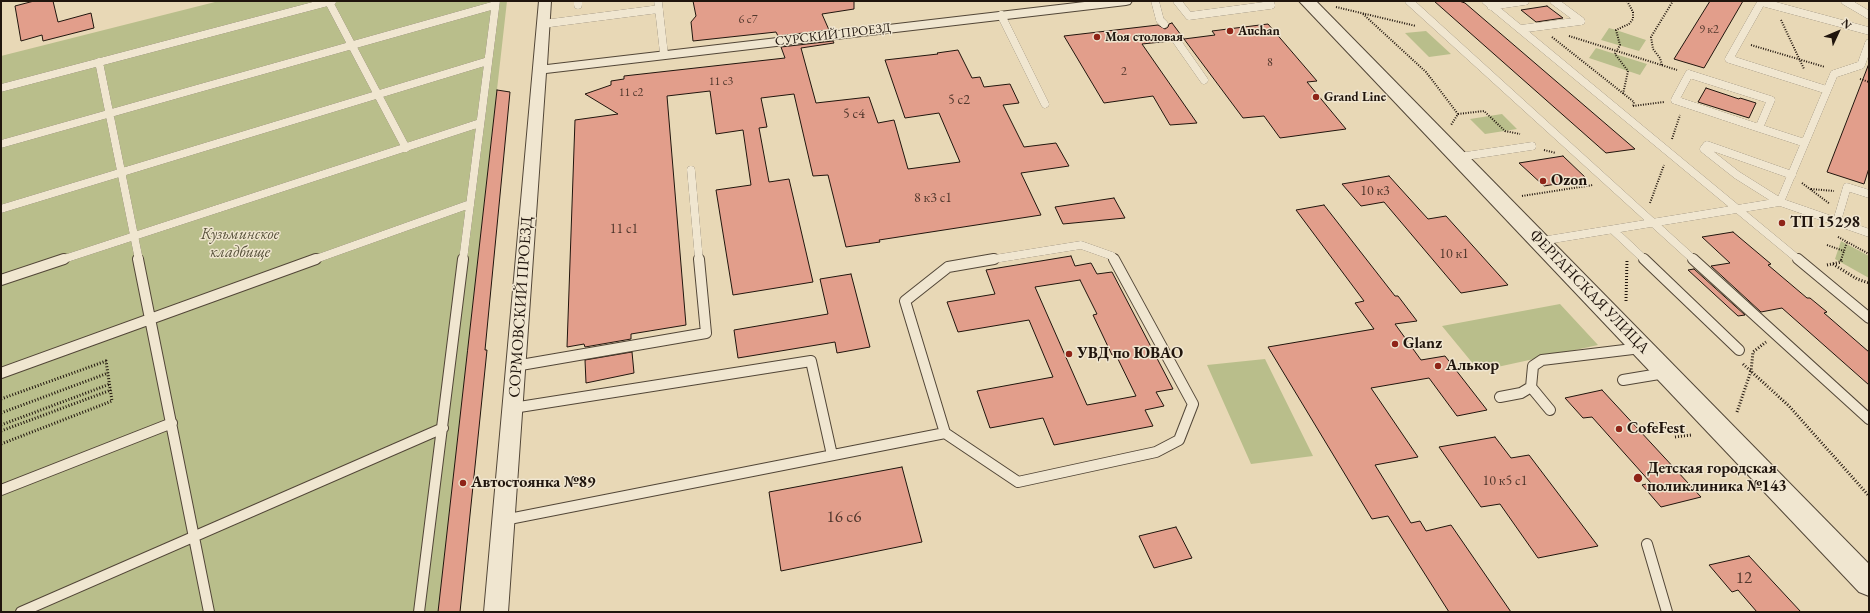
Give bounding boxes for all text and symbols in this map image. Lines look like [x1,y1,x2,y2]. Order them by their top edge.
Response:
north arrow [1818,12,1858,52]
house number: 6 с7 [739,13,757,27]
text: N [1839,16,1855,32]
street label: СУРСКИЙ ПРОЕЗД [774,20,892,50]
place label: Auchan [1238,23,1280,39]
house number: 9 к2 [1699,23,1719,37]
marker: Auchan [1225,26,1235,36]
place label: Моя столовая [1105,29,1183,45]
marker: Моя столовая [1092,32,1102,42]
house number: 8 [1267,56,1273,70]
house number: 2 [1121,65,1127,79]
house number: 11 с3 [709,75,733,89]
house number: 11 с2 [619,86,643,100]
place label: Grand Line [1324,89,1386,105]
house number: 5 с2 [948,92,970,108]
marker: Grand Line [1311,92,1321,102]
house number: 5 с4 [843,106,865,122]
place label: Ozon [1551,171,1587,191]
marker: Ozon [1538,176,1548,186]
house number: 10 к3 [1360,183,1390,199]
house number: 8 к3 с1 [914,190,952,206]
place label: ТП 15298 [1790,213,1860,233]
street label: СОРМОВСКИЙ ПРОЕЗД [505,216,537,398]
marker: ТП 15298 [1777,218,1787,228]
house number: 11 с1 [610,221,638,237]
park label: Кузьминское кладбище [201,225,279,263]
street label: ФЕРГАНСКАЯ УЛИЦА [1525,226,1653,358]
house number: 10 к1 [1439,246,1469,262]
place label: Glanz [1403,334,1442,354]
marker: Glanz [1390,339,1400,349]
place label: УВД по ЮВАО [1077,344,1183,364]
marker: УВД по ЮВАО [1064,349,1074,359]
place label: Алькор [1446,356,1499,376]
marker: Алькор [1433,361,1443,371]
place label: CofeFest [1627,419,1685,439]
marker: CofeFest [1614,424,1624,434]
place label: Детская городская поликлиника №143 [1647,459,1787,497]
marker: Детская городская поликлиника №143 [1632,472,1644,484]
place label: Автостоянка №89 [471,473,595,493]
house number: 10 к5 с1 [1483,473,1527,489]
marker: Автостоянка №89 [458,478,468,488]
house number: 16 с6 [827,507,861,527]
house number: 12 [1736,568,1752,588]

